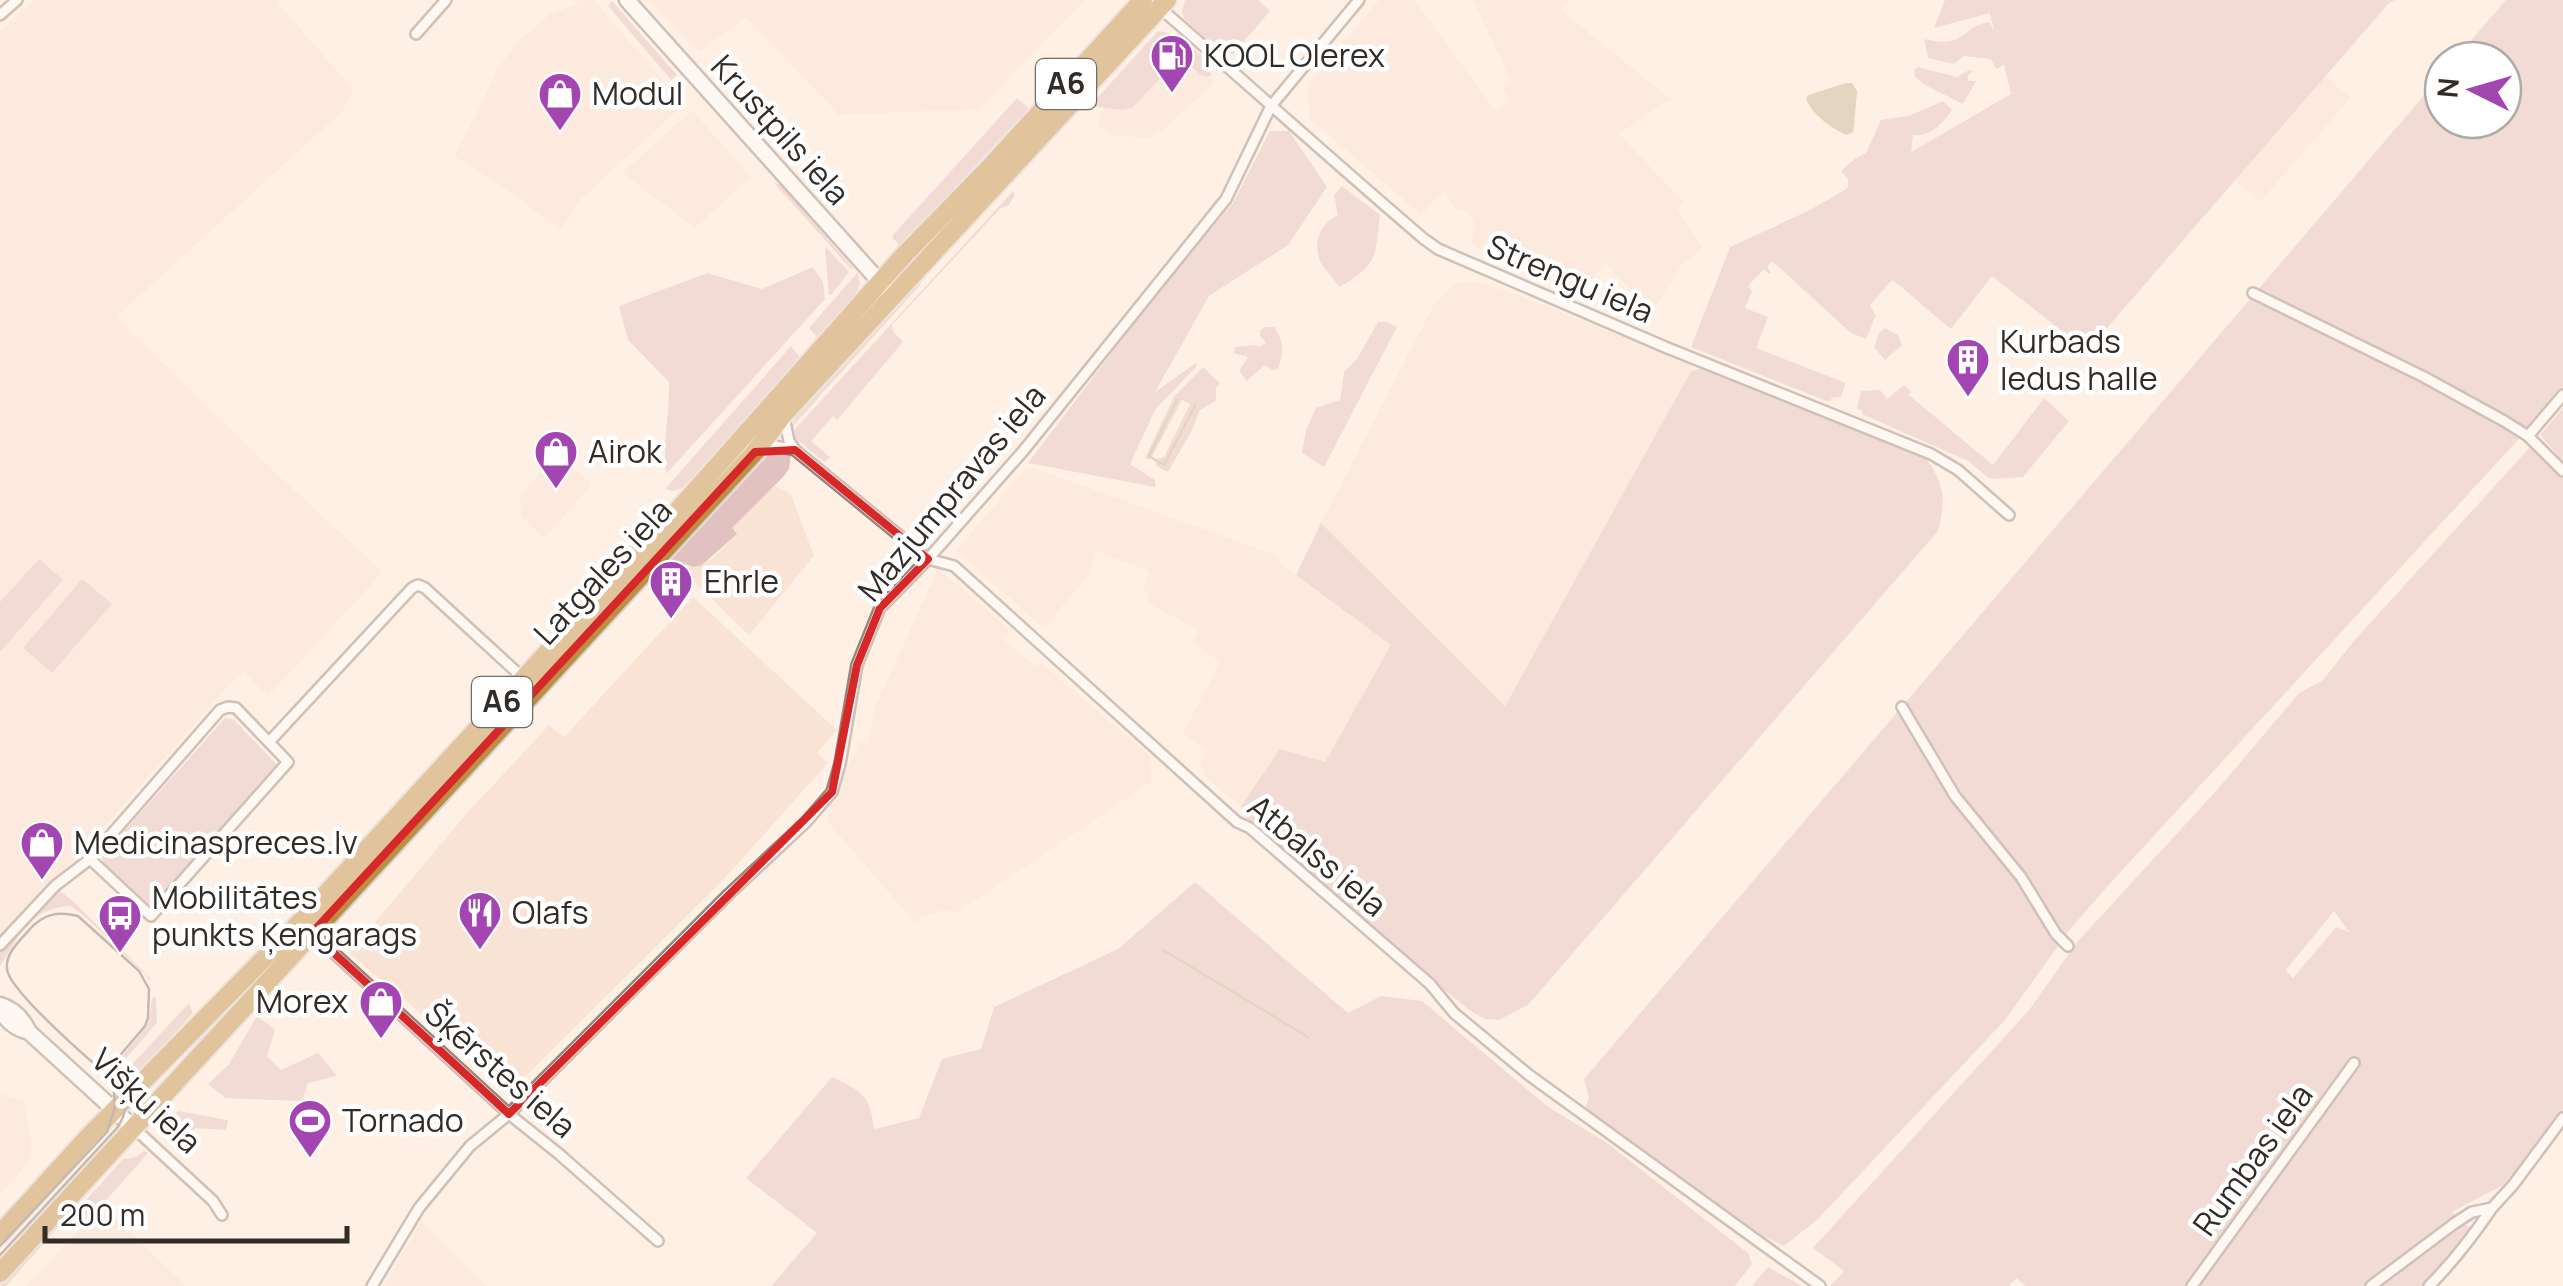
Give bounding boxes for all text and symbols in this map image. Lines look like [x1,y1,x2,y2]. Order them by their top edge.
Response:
fuel station icon: KOOL Olerex [1149,33,1195,94]
place label: KOOL Olerex [1204,33,1385,77]
north arrow [2423,40,2523,140]
street label: Krustpils iela [702,45,860,214]
road number: A6 [1036,59,1096,109]
shop icon: Modul [537,71,583,132]
place label: Modul [592,71,683,115]
text: N [2427,76,2467,99]
street label: Strengu iela [1480,223,1660,333]
place label: Kurbads ledus halle [2000,319,2158,400]
building icon: Kurbads ledus halle [1945,337,1991,398]
street label: Mazjumpravas iela [847,375,1055,610]
shop icon: Airok [533,429,579,490]
place label: Airok [588,429,663,473]
street label: Latgales iela [523,489,681,654]
building icon: Ehrle [648,559,694,620]
place label: Ehrle [704,559,779,603]
road number: A6 [472,677,532,727]
street label: Atbalss iela [1239,784,1396,926]
shop icon: Medicinaspreces.lv [19,820,65,881]
place label: Medicinaspreces.lv [74,820,358,864]
place label: Mobilitātes punkts Ķengarags [152,875,417,956]
restaurant icon: Olafs [457,890,503,951]
place label: Olafs [512,890,589,934]
bus stop icon: Mobilitātes punkts Ķengarags [97,893,143,954]
place label: Morex [256,979,348,1023]
shop icon: Morex [358,979,404,1040]
street label: Šķērstes iela [416,991,586,1147]
street label: Višķu iela [82,1038,211,1163]
street label: Rumbas iela [2182,1075,2322,1244]
sports icon: Tornado [287,1098,333,1159]
place label: Tornado [342,1098,464,1142]
scale bar [45,1181,348,1243]
text: 200 m [60,1194,145,1235]

